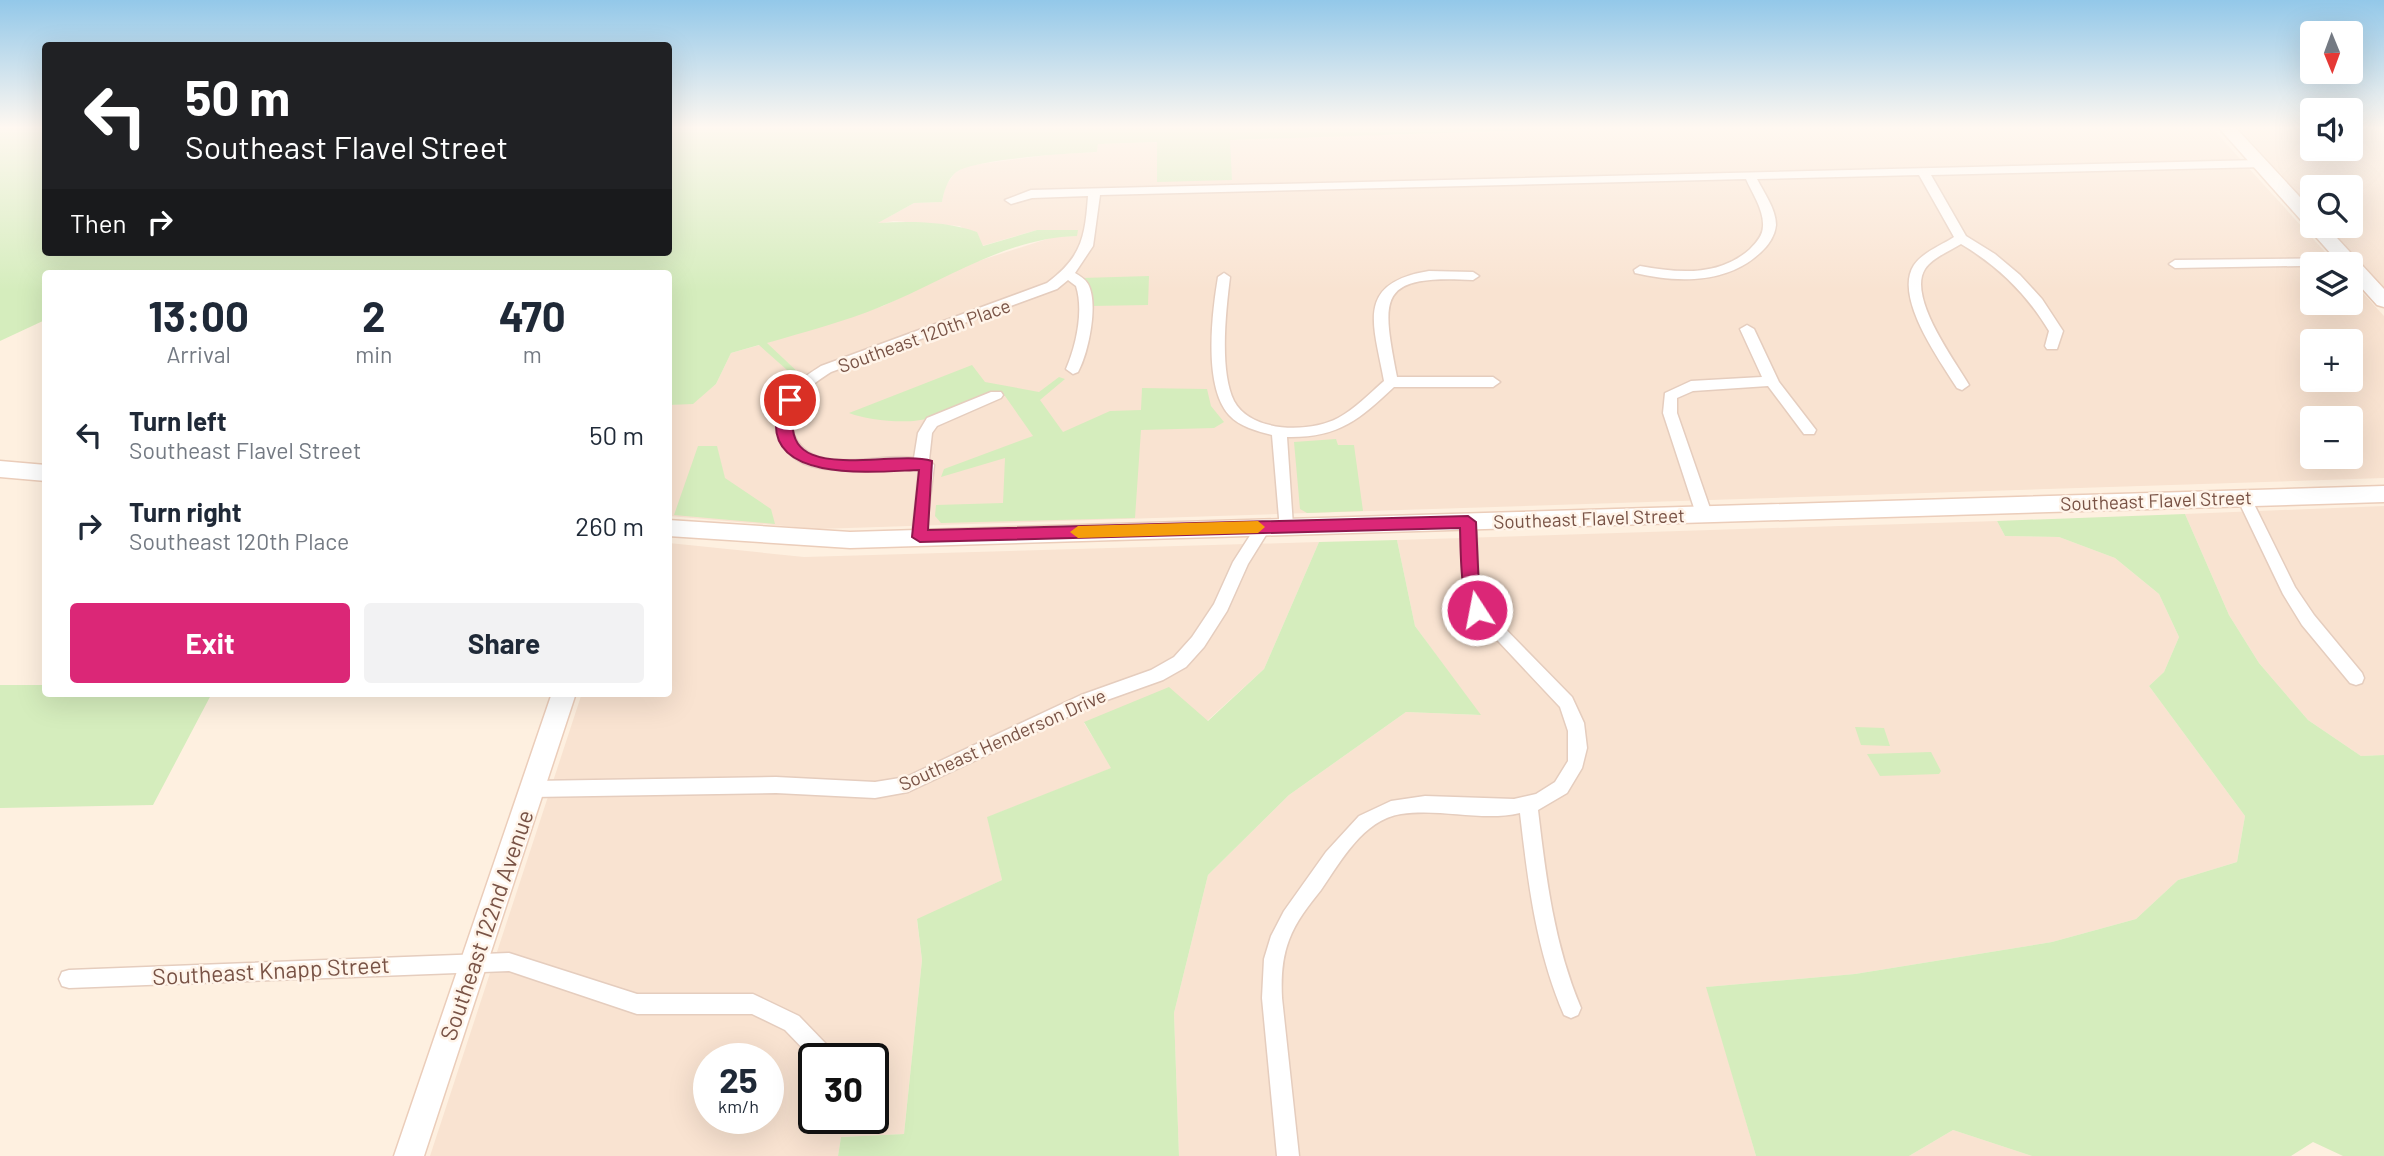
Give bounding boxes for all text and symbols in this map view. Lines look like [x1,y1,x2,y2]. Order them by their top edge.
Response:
north arrow [2300,21,2362,84]
map controls [2300,21,2363,469]
text: 50 m [185,67,290,126]
icon: left [70,70,161,161]
button: sound [2300,98,2363,161]
text: Southeast Flavel Street [185,127,508,165]
button: search [2300,175,2363,238]
icon: right [141,203,179,241]
text: Then [70,207,127,238]
button: layers [2300,252,2363,315]
text: 13:00 [148,290,249,340]
text: 2 [362,290,386,340]
text: 470 [499,290,566,340]
street label: Southeast 120th Place [835,293,1013,377]
button: + [2300,329,2363,392]
text: Arrival [166,340,231,368]
text: min [355,340,392,368]
text: m [523,340,542,368]
pin [760,370,820,430]
icon: arrive [771,381,809,419]
text: Turn left [129,405,227,436]
button: − [2300,406,2363,469]
icon: left [70,416,108,454]
text: 50 m [589,419,644,450]
text: Southeast Flavel Street [129,436,361,464]
street label: Southeast Flavel Street [2060,485,2252,515]
text: Turn right [129,496,242,527]
street label: Southeast Flavel Street [1493,503,1685,533]
icon: right [70,507,108,545]
text: 260 m [575,510,644,541]
text: Southeast 120th Place [129,527,349,555]
position arrow [1440,573,1514,647]
button: Exit [70,603,350,683]
button: Share [364,603,644,683]
street label: Southeast Henderson Drive [895,683,1109,795]
street label: Southeast 122nd Avenue [433,806,539,1044]
street label: Southeast Knapp Street [152,950,390,990]
speed limit sign: 30 [798,1043,889,1134]
text: 25 [719,1058,758,1100]
text: km/h [718,1095,759,1117]

